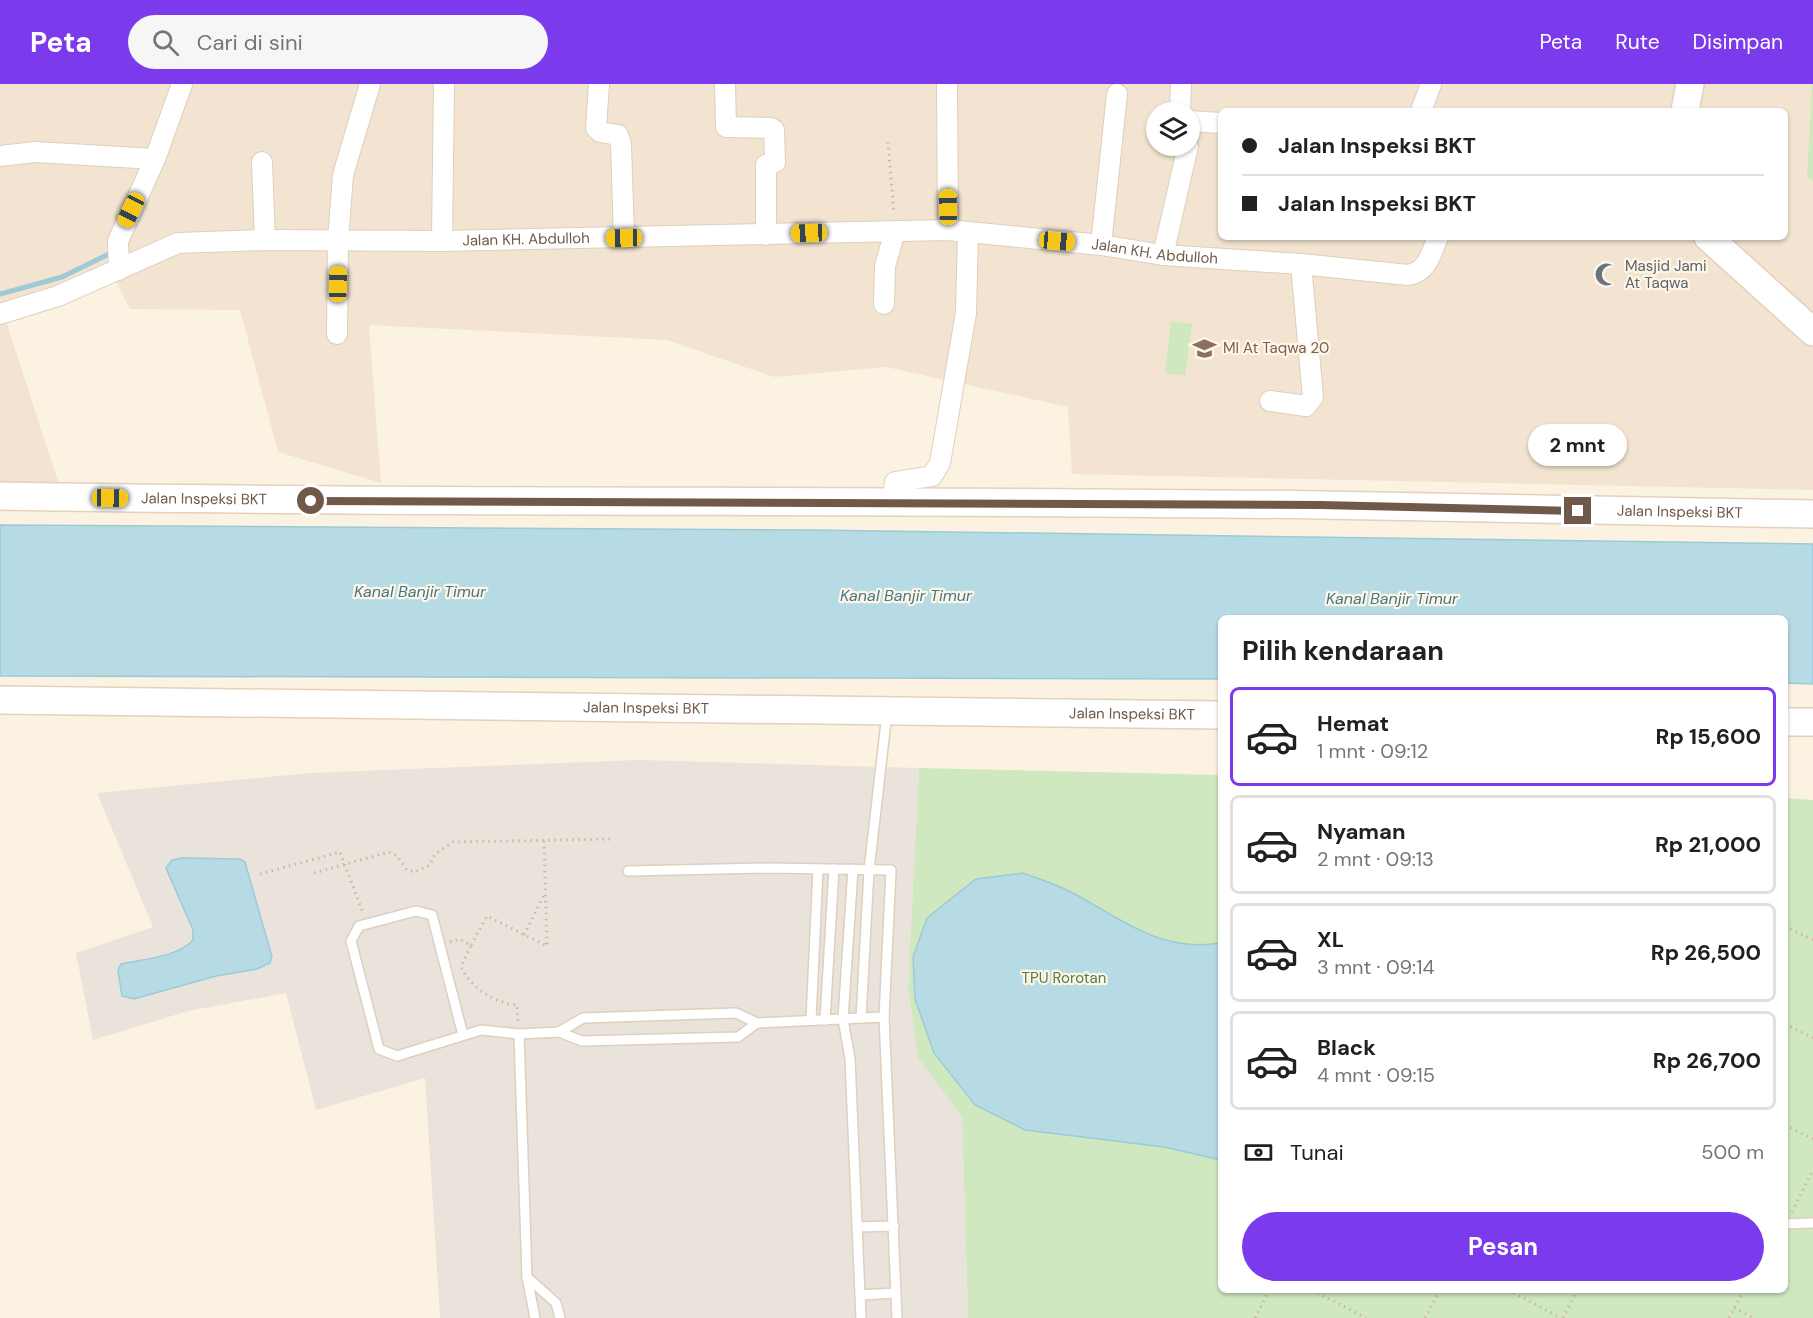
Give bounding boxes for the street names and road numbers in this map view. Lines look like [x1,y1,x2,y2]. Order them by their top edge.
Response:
street label: Jalan KH. Abdulloh [462,228,590,251]
street label: Jalan KH. Abdulloh [1091,234,1219,269]
street label: Jalan Inspeksi BKT [141,488,267,509]
street label: Jalan Inspeksi BKT [1617,501,1743,523]
street label: Jalan Inspeksi BKT [583,697,709,719]
street label: Jalan Inspeksi BKT [1069,703,1195,725]

